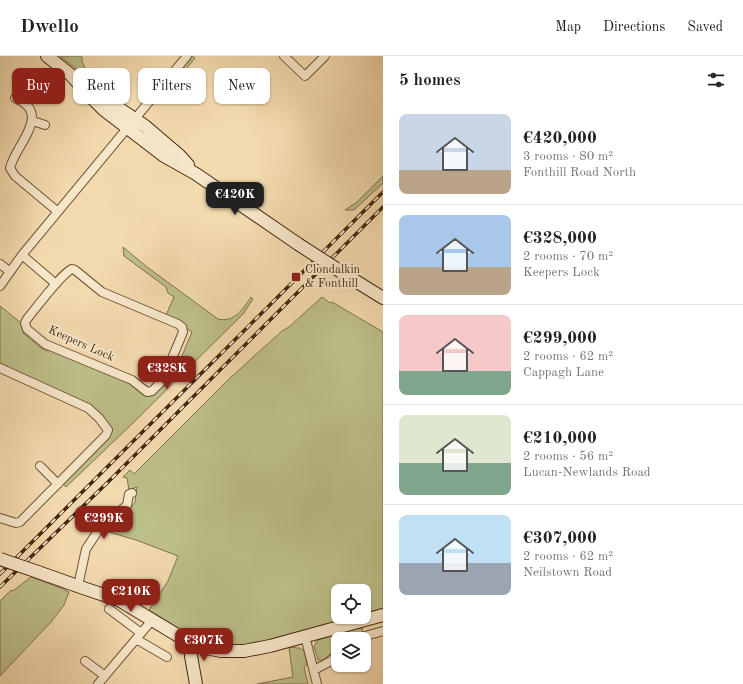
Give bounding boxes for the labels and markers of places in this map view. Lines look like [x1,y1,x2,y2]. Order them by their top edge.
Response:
pin: €420K [207,182,263,216]
place label: Clondalkin & Fonthill [305,264,361,290]
marker: Clondalkin & Fonthill [290,271,302,283]
pin: €328K [139,356,195,390]
pin: €299K [76,506,132,540]
pin: €210K [103,579,159,613]
pin: €307K [176,628,232,662]

